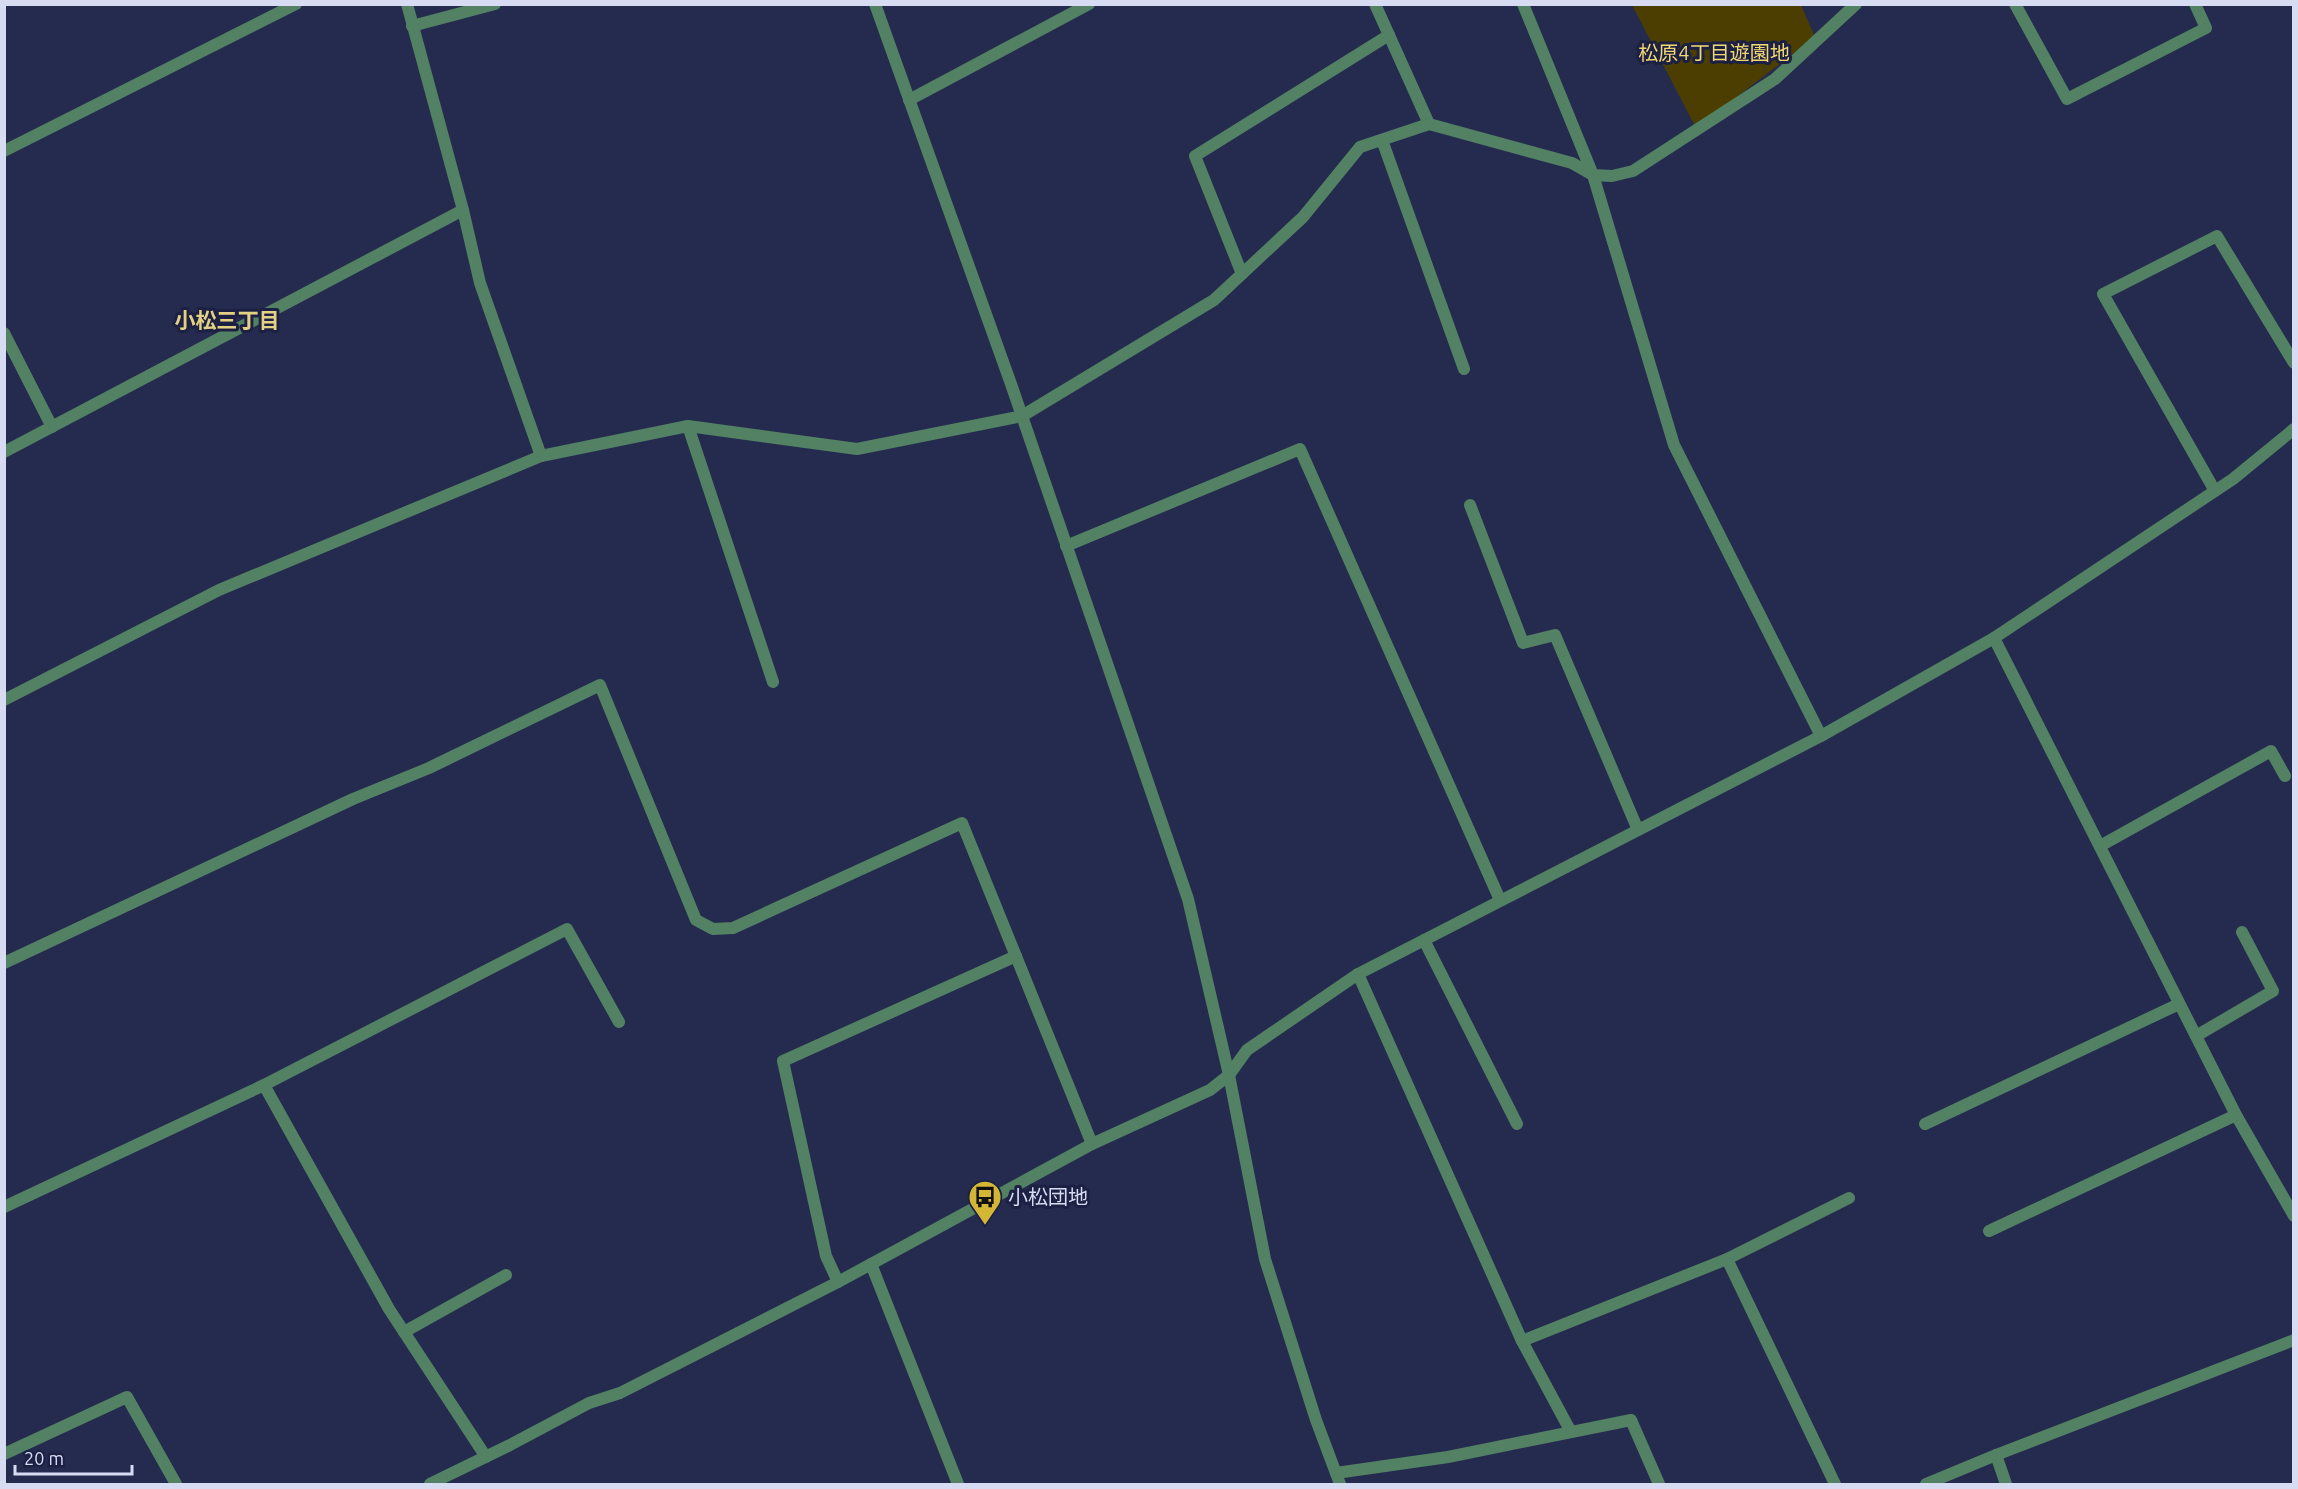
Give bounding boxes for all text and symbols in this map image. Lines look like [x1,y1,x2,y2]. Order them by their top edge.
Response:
park label: 松原4丁目遊園地 [1638,41,1790,64]
district label: 小松三丁目 [175,308,280,332]
bus stop icon: 小松団地 [967,1179,1003,1226]
place label: 小松団地 [1008,1185,1088,1208]
scale bar [15,1438,132,1476]
text: 20 m [24,1448,64,1468]

